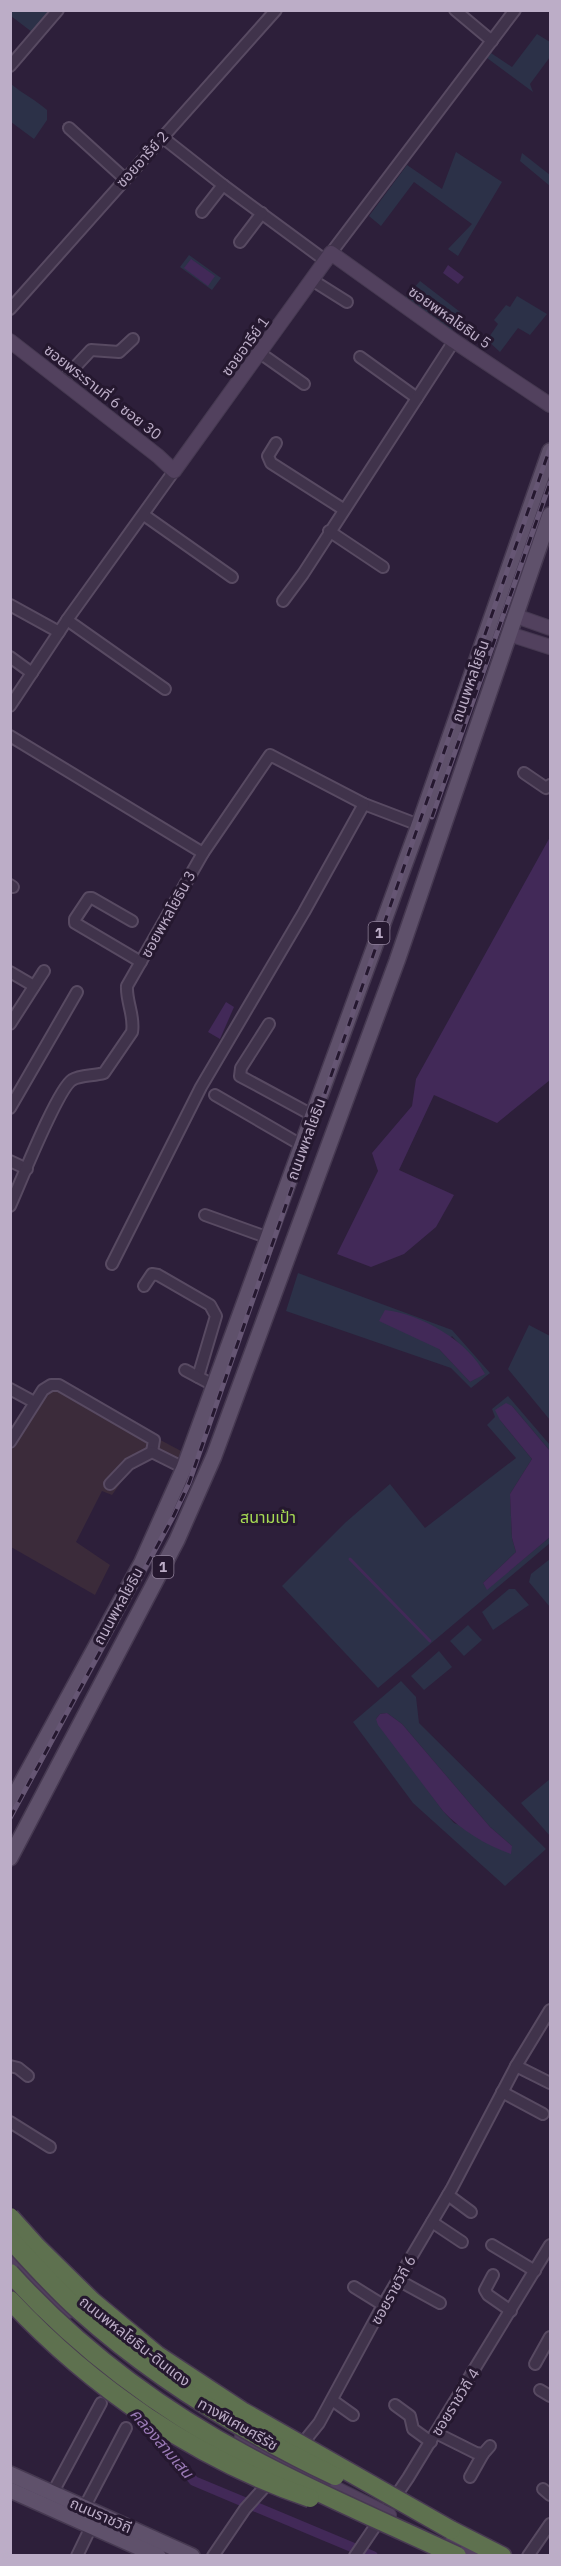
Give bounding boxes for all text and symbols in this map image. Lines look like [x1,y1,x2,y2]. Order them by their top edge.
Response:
street label: ซอยอาร๊ย์ 2 [112,127,172,191]
street label: ซอยพหลโยธิน 5 [405,282,495,352]
street label: ซอยอารีย์ 1 [217,312,273,380]
street label: ซอยพระรามที่ 6 ซอย 30 [40,339,166,444]
street label: ถนนพหลโยธิน [447,637,493,725]
street label: ซอยพหลโยธิน 3 [136,867,200,961]
road number: 1 [368,922,389,944]
street label: ถนนพหลโยธิน [282,1096,330,1182]
district label: สนามเป้า [240,1507,296,1527]
road number: 1 [152,1556,174,1578]
street label: ถนนพหลโยธิน [89,1564,147,1648]
street label: ซอยราชวิถี 6 [366,2252,420,2328]
street label: ถนนพหลโยธิน-ดินแดง [76,2292,194,2390]
street label: ซอยราชวิถี 4 [427,2365,483,2439]
street label: ทางพิเศษศรีรัช [195,2393,281,2455]
water label: คลองสามเสน [126,2404,198,2483]
street label: ถนนราชวิถี [67,2493,135,2537]

